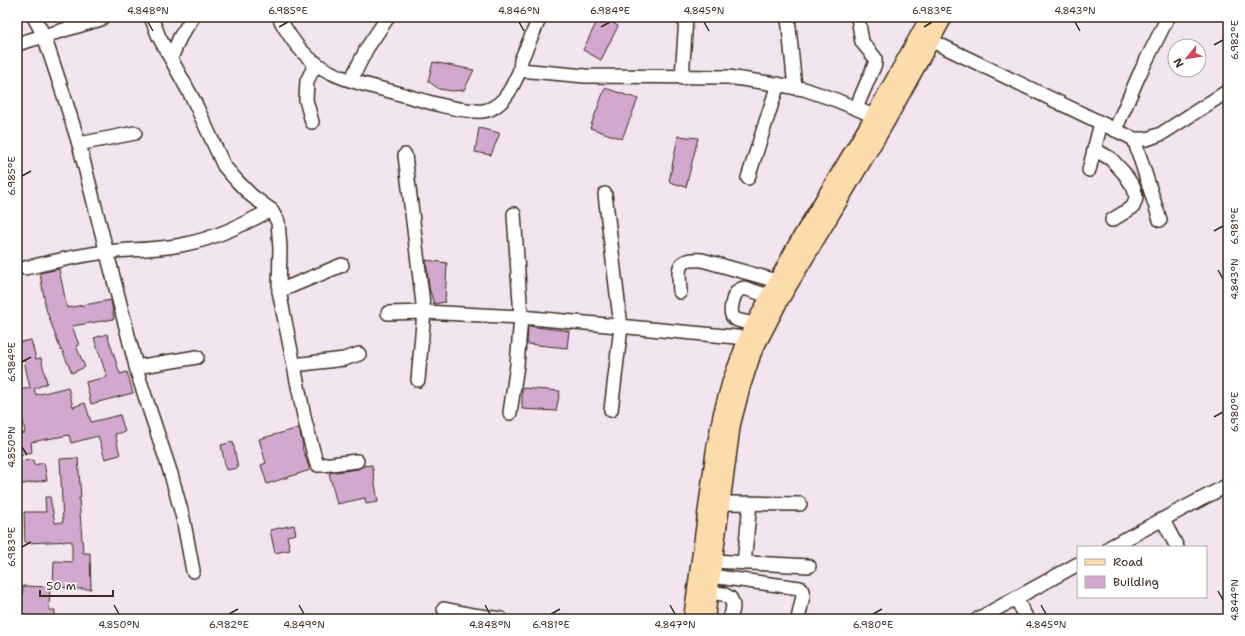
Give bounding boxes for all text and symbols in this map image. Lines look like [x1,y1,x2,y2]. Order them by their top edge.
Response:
text: 4.848°N [127,4,169,17]
text: 6.985°E [268,4,308,17]
text: 4.846°N [498,4,540,17]
text: 6.984°E [590,4,630,17]
text: 4.845°N [684,4,724,17]
text: 6.983°E [912,4,952,17]
text: 4.843°N [1054,4,1096,17]
text: 6.982°E [1228,20,1241,60]
north arrow [1167,38,1207,78]
text: N [1170,55,1187,70]
text: 6.985°E [5,156,18,196]
text: 6.981°E [1228,207,1241,245]
text: 4.843°N [1228,258,1241,300]
text: 6.984°E [5,342,18,382]
text: 6.980°E [1228,392,1241,432]
text: 4.850°N [5,426,18,468]
text: 6.983°E [5,527,18,567]
legend [1077,546,1207,598]
text: Road [1113,554,1144,570]
scale bar [40,572,113,598]
text: Building [1113,574,1159,590]
text: 50 m [46,578,76,594]
text: 4.844°N [1228,579,1241,621]
text: 4.850°N [98,618,140,631]
text: 6.982°E [209,618,249,631]
text: 4.849°N [283,618,325,631]
text: 4.848°N [469,618,511,631]
text: 6.981°E [532,618,570,631]
text: 4.847°N [654,618,696,631]
text: 6.980°E [853,618,893,631]
text: 4.845°N [1026,618,1066,631]

